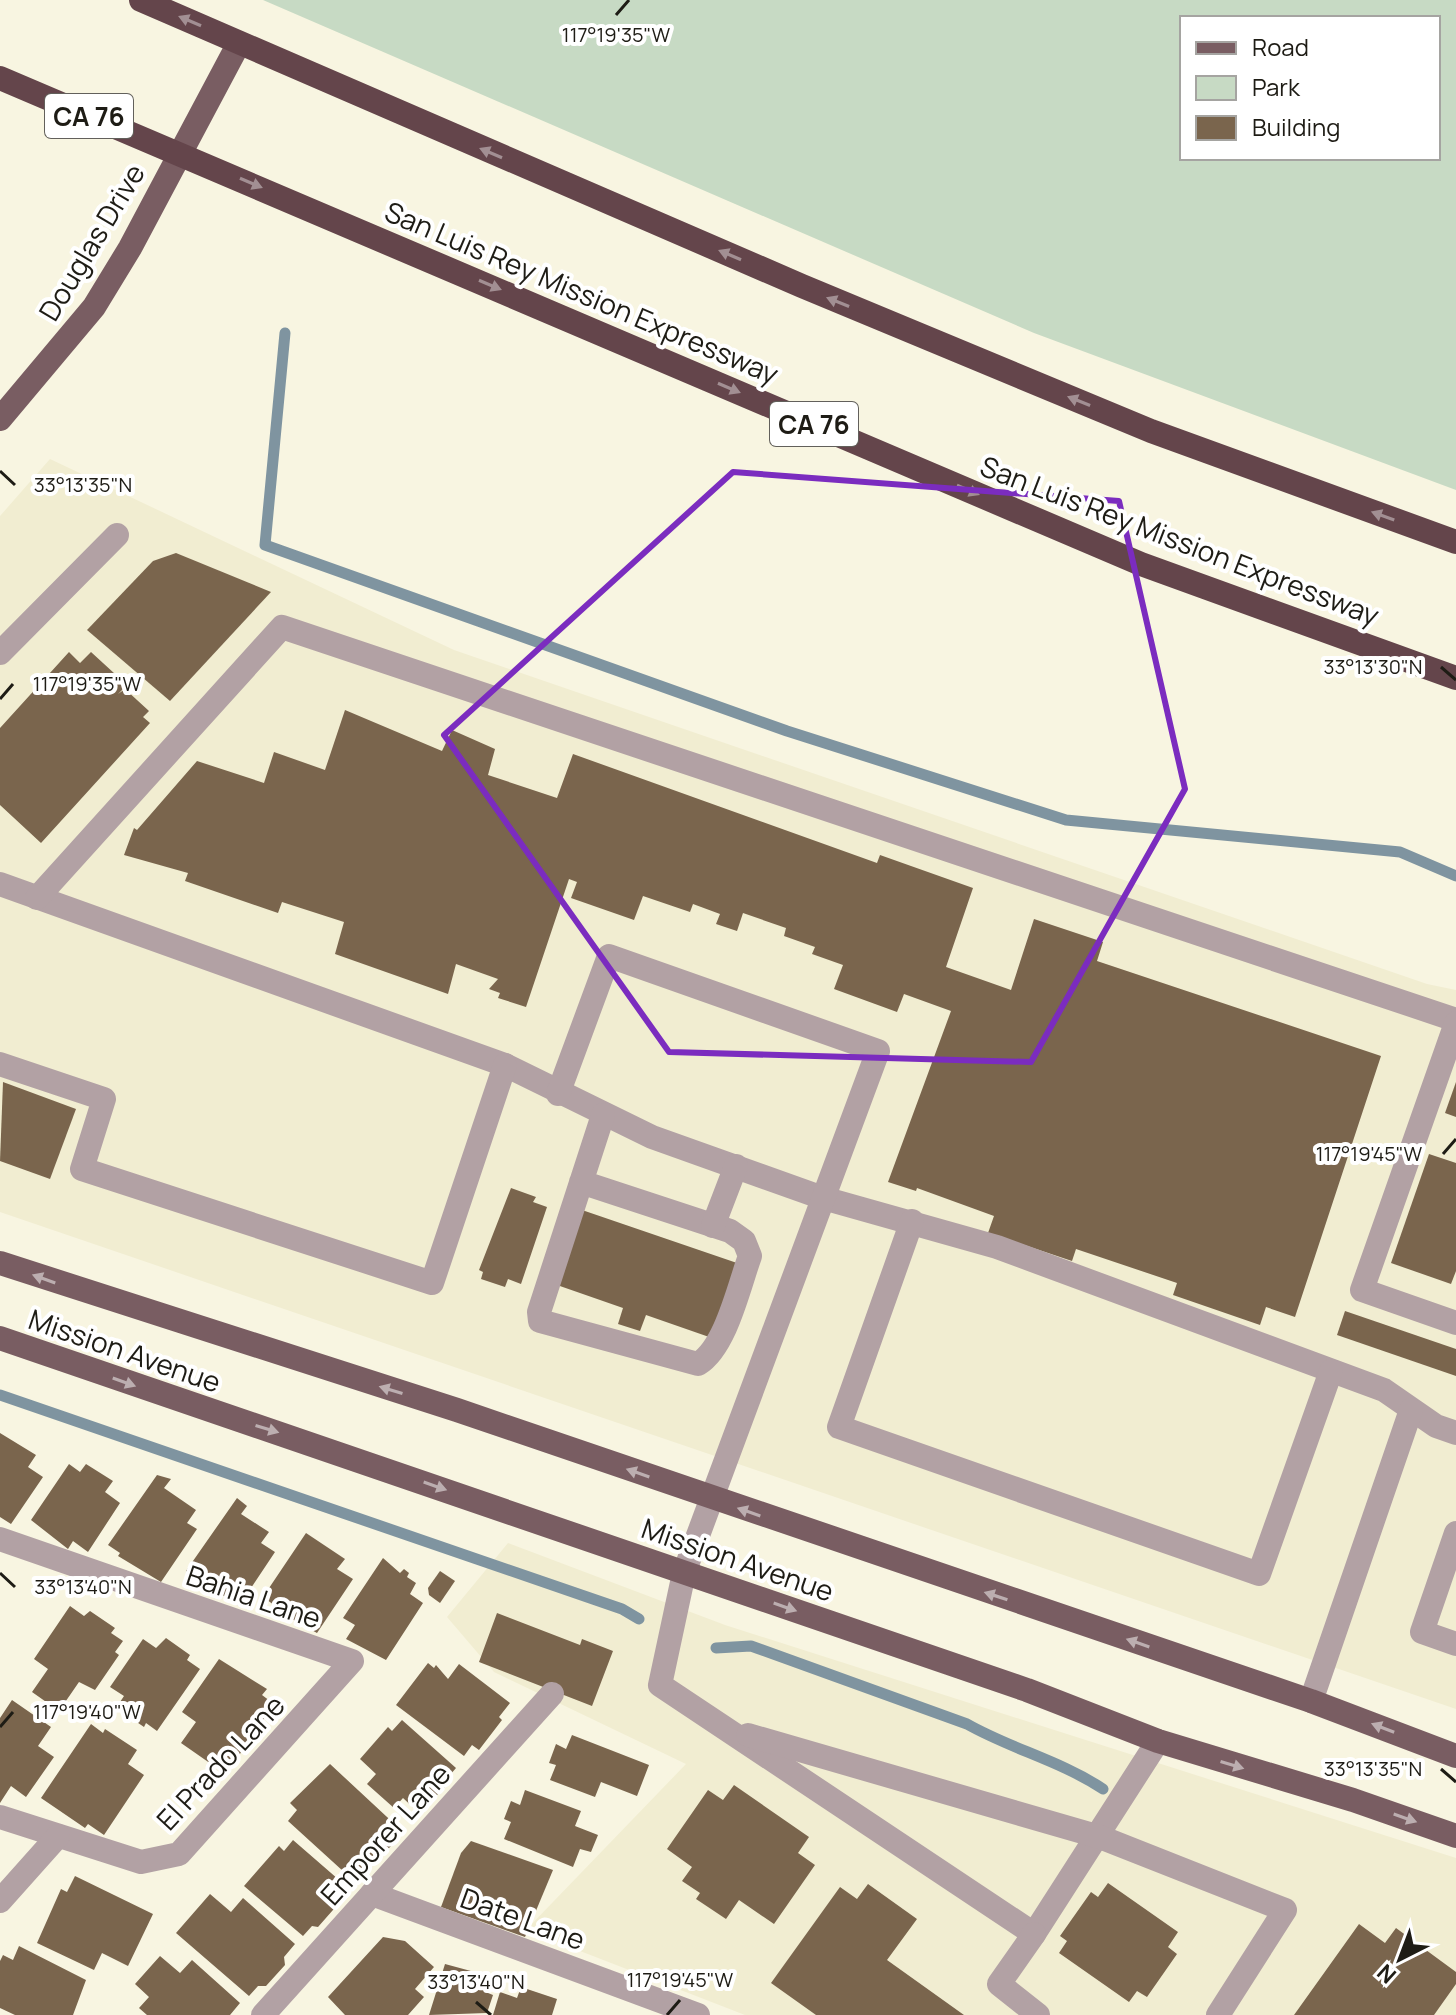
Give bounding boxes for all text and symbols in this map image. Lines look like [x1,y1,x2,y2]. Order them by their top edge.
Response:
one-way arrow [178,15,202,28]
legend [1180,16,1440,160]
text: 117°19'35"W [562,21,670,48]
text: Road [1252,30,1309,63]
text: Park [1252,70,1301,103]
road number: CA 76 [45,94,133,138]
text: Building [1252,110,1340,143]
one-way arrow [479,147,503,160]
street label: Douglas Drive [29,157,153,327]
one-way arrow [239,176,263,189]
street label: San Luis Rey Mission Expressway [379,192,785,392]
one-way arrow [718,249,742,262]
one-way arrow [478,279,502,292]
one-way arrow [827,295,850,308]
one-way arrow [717,381,741,394]
one-way arrow [1067,394,1091,407]
road number: CA 76 [770,402,858,446]
street label: San Luis Rey Mission Expressway [975,446,1385,634]
text: 33°13'35"N [34,471,132,498]
one-way arrow [956,483,980,496]
one-way arrow [1371,509,1395,521]
text: 33°13'30"N [1323,653,1423,680]
text: 117°19'35"W [33,670,141,697]
text: 117°19'45"W [1316,1140,1423,1167]
one-way arrow [31,1272,55,1284]
street label: Mission Avenue [24,1299,226,1401]
one-way arrow [112,1376,136,1388]
one-way arrow [379,1383,403,1396]
one-way arrow [256,1424,280,1436]
one-way arrow [626,1466,650,1479]
one-way arrow [424,1480,448,1492]
one-way arrow [737,1505,761,1517]
street label: Mission Avenue [637,1508,839,1610]
street label: Bahia Lane [182,1555,326,1637]
text: 33°13'40"N [34,1573,132,1600]
one-way arrow [983,1589,1007,1601]
one-way arrow [773,1602,797,1614]
one-way arrow [1125,1636,1149,1648]
street label: El Prado Lane [148,1686,292,1838]
text: 117°19'40"W [33,1698,141,1725]
one-way arrow [1371,1721,1395,1734]
street label: Emporer Lane [312,1755,458,1913]
text: 33°13'35"N [1324,1755,1422,1782]
one-way arrow [1221,1759,1245,1771]
one-way arrow [1393,1813,1417,1825]
street label: Date Lane [456,1878,590,1958]
north arrow [1360,1919,1440,1999]
text: N [1371,1957,1403,1990]
text: 117°19'45"W [627,1966,734,1993]
text: 33°13'40"N [427,1968,525,1995]

